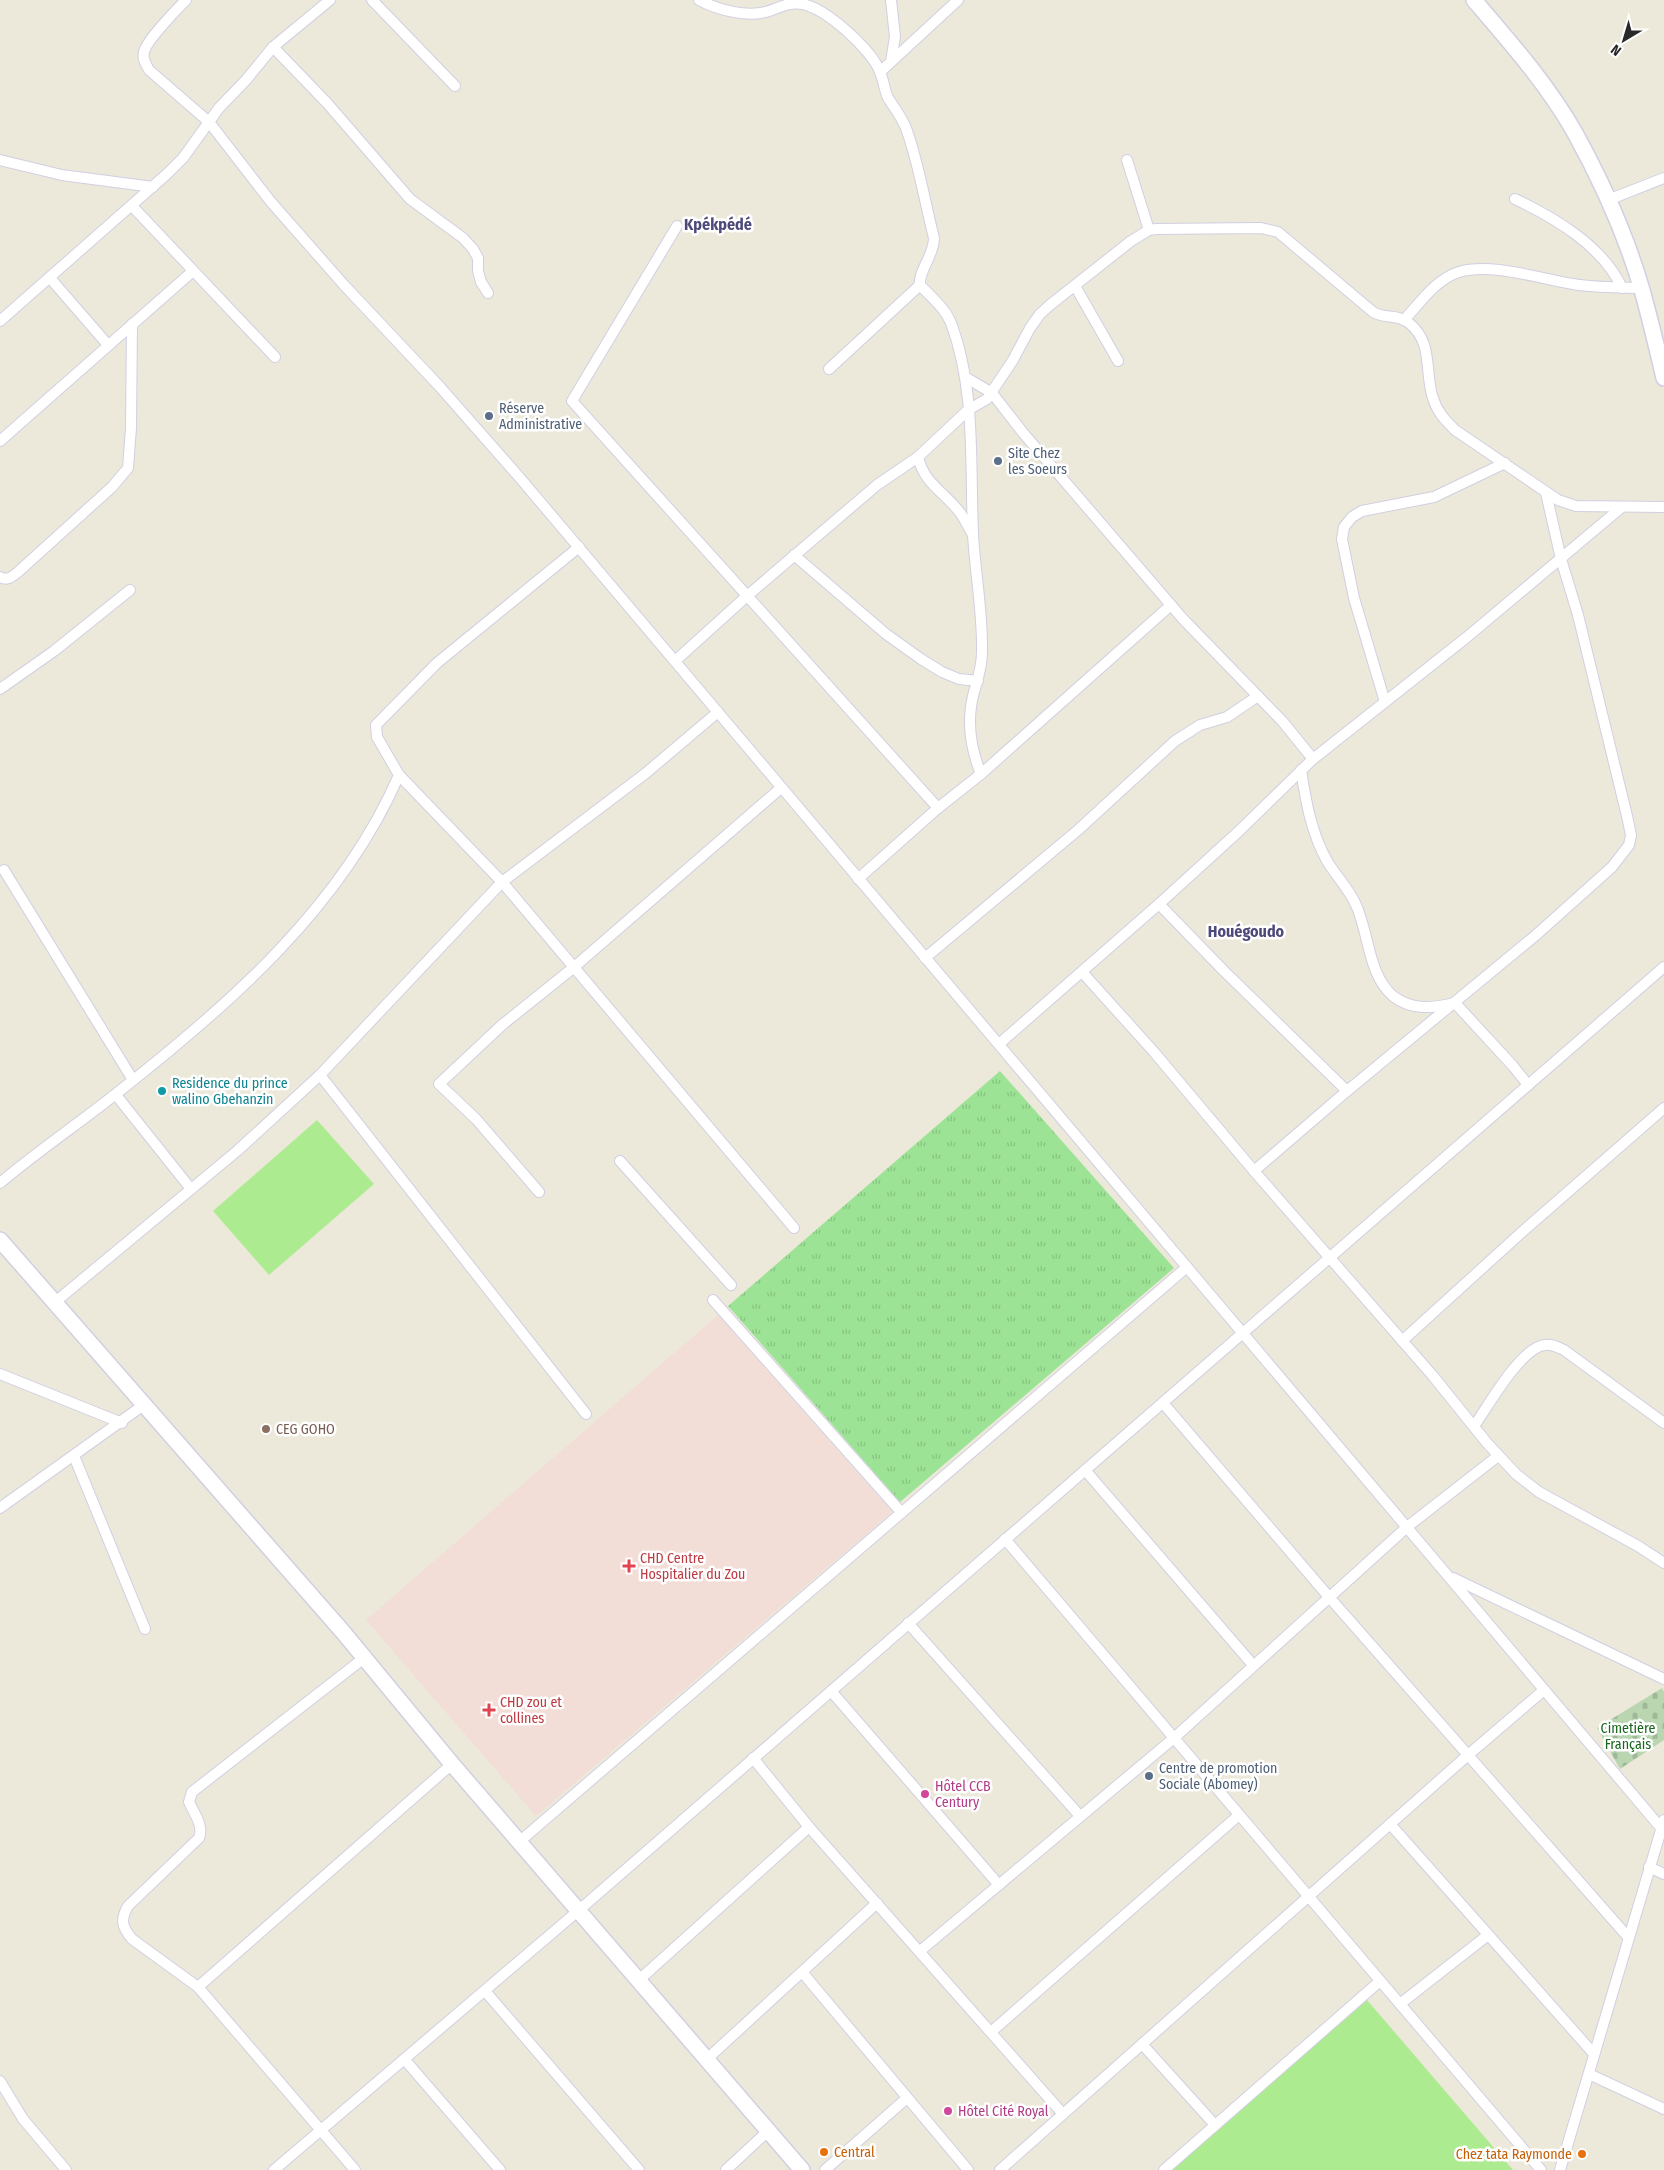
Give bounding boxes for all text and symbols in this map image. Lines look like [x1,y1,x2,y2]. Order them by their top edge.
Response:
north arrow [1599,15,1649,65]
text: N [1608,41,1625,59]
district label: Kpékpédé [684,215,752,234]
place label: Réserve Administrative [499,400,582,433]
marker: Réserve Administrative [483,410,495,422]
place label: Site Chez les Soeurs [1008,445,1067,478]
marker: Site Chez les Soeurs [992,455,1004,467]
district label: Houégoudo [1208,922,1285,941]
place label: Residence du prince walino Gbehanzin [172,1075,288,1108]
marker: Residence du prince walino Gbehanzin [156,1085,168,1097]
place label: CEG GOHO [276,1421,335,1438]
marker: CEG GOHO [260,1423,272,1435]
place label: CHD Centre Hospitalier du Zou [640,1550,745,1583]
marker: CHD Centre Hospitalier du Zou [622,1559,636,1573]
place label: CHD zou et collines [500,1694,562,1727]
marker: CHD zou et collines [482,1703,496,1717]
park label: Cimetière Français [1601,1720,1655,1753]
place label: Centre de promotion Sociale (Abomey) [1159,1760,1277,1793]
marker: Centre de promotion Sociale (Abomey) [1143,1770,1155,1782]
place label: Hôtel CCB Century [935,1778,991,1811]
marker: Hôtel CCB Century [919,1788,931,1800]
place label: Hôtel Cité Royal [958,2103,1049,2120]
marker: Hôtel Cité Royal [942,2105,954,2117]
place label: Central [834,2144,875,2161]
marker: Central [818,2146,830,2158]
place label: Chez tata Raymonde [1456,2146,1572,2163]
marker: Chez tata Raymonde [1576,2148,1588,2160]

